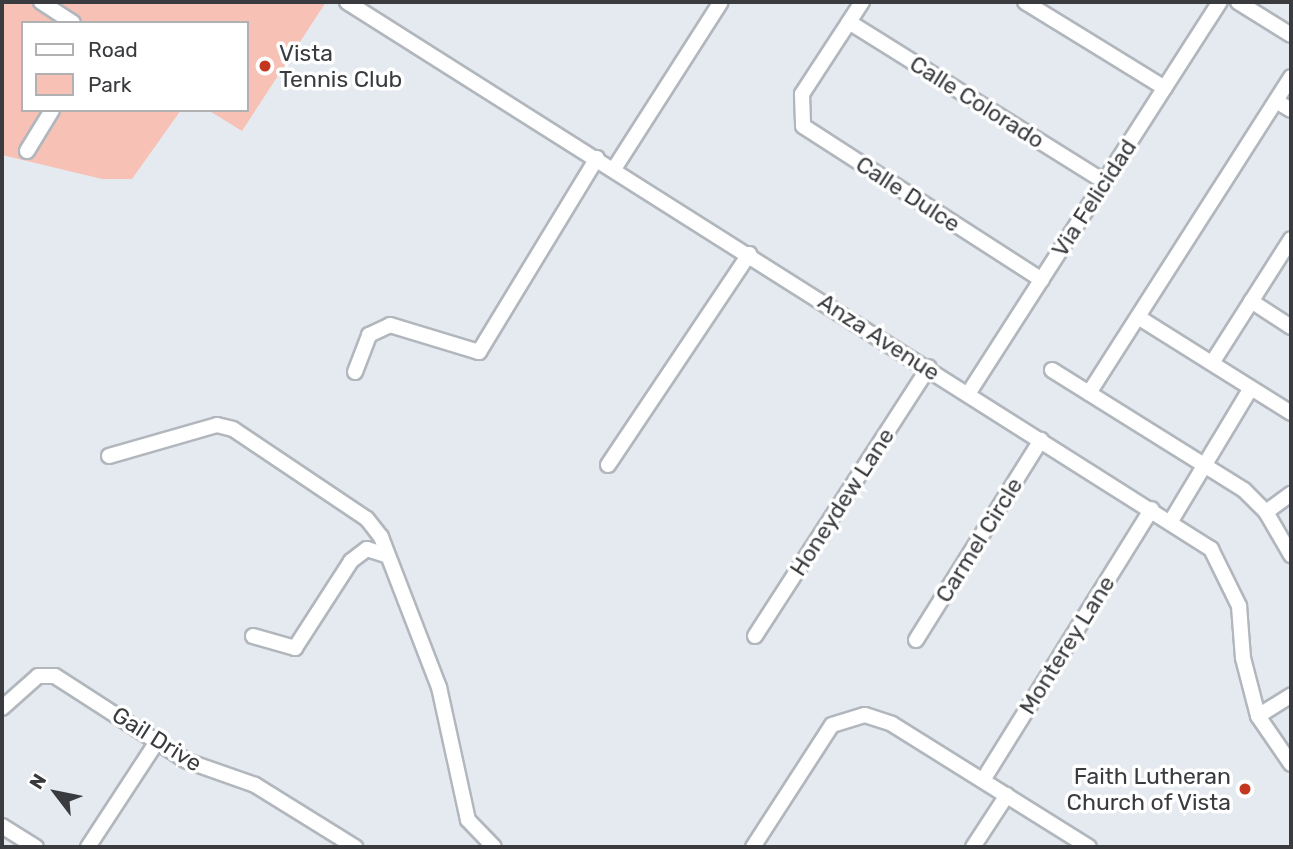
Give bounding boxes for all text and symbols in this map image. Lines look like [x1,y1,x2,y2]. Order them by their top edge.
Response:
legend [21,21,248,112]
text: Road [88,37,138,62]
place label: Vista Tennis Club [279,39,402,93]
street label: Calle Colorado [905,50,1049,154]
marker: Vista Tennis Club [257,58,273,74]
text: Park [88,72,132,97]
street label: Via Felicidad [1046,134,1142,262]
street label: Calle Dulce [851,150,965,238]
street label: Anza Avenue [813,287,945,387]
street label: Honeydew Lane [784,423,900,581]
street label: Carmel Circle [930,473,1028,607]
street label: Monterey Lane [1013,570,1121,720]
street label: Gail Drive [107,701,207,777]
north arrow [21,758,91,828]
place label: Faith Lutheran Church of Vista [1065,762,1231,816]
text: N [24,770,51,794]
marker: Faith Lutheran Church of Vista [1237,781,1253,797]

